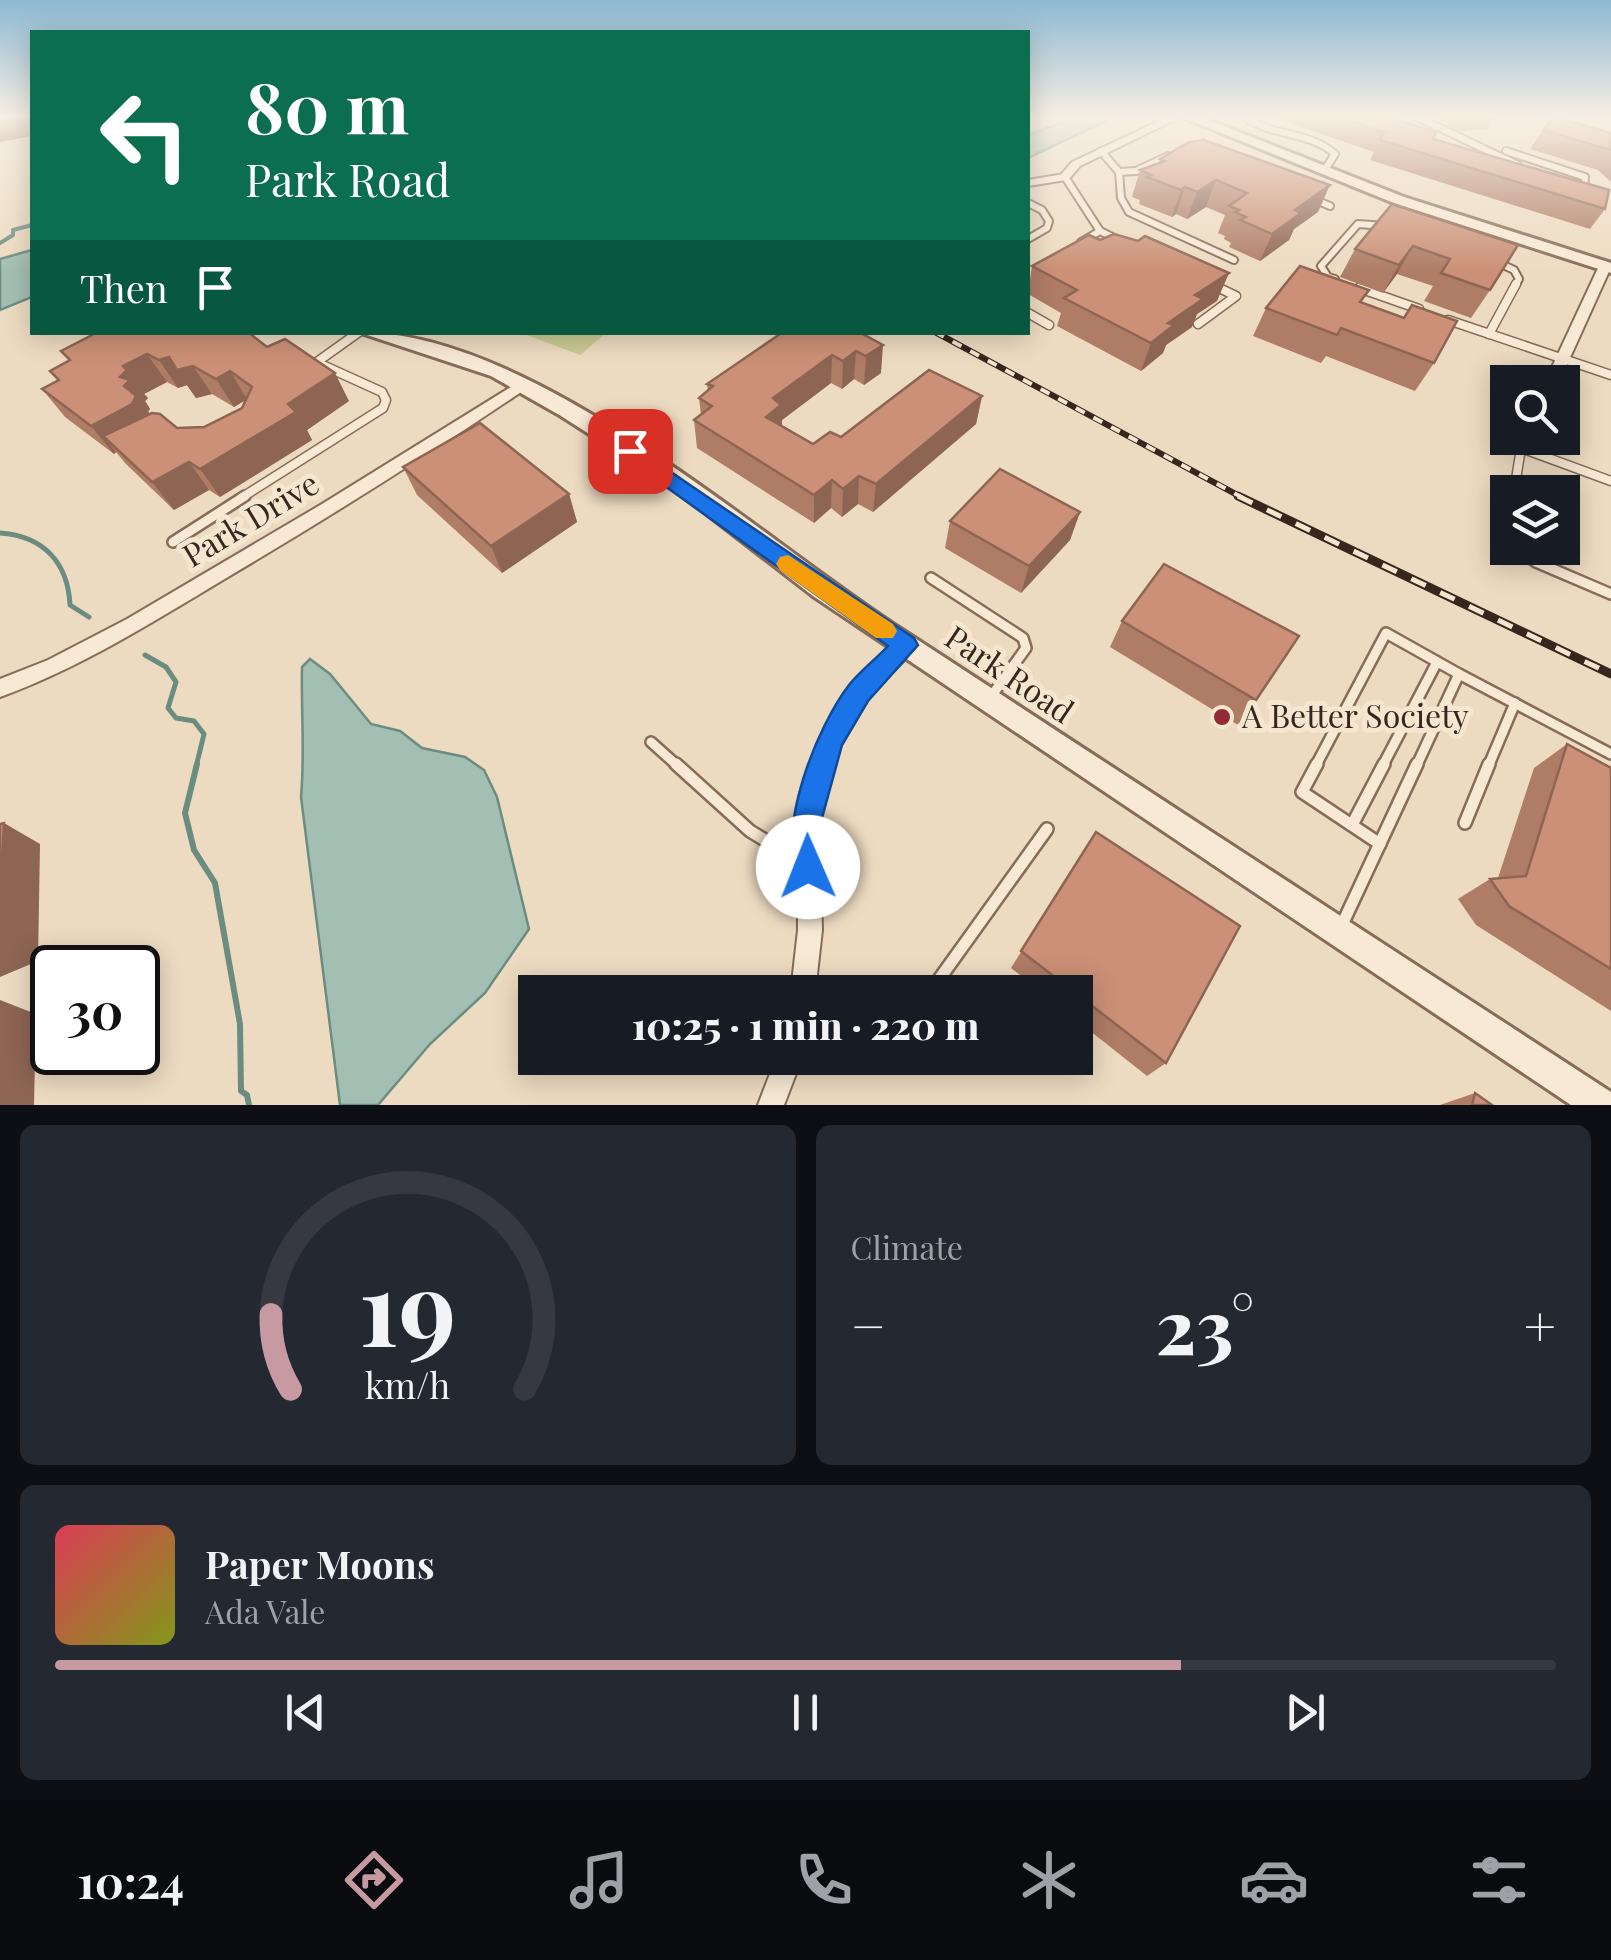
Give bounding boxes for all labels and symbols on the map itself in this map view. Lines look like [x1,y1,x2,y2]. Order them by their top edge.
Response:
pin [588,409,673,494]
street label: Park Drive [174,460,326,575]
street label: Park Road [938,614,1083,732]
place label: A Better Society [1241,693,1469,736]
marker: A Better Society [1211,706,1233,728]
position arrow [756,815,860,919]
speed limit sign: 30 [30,945,160,1075]

